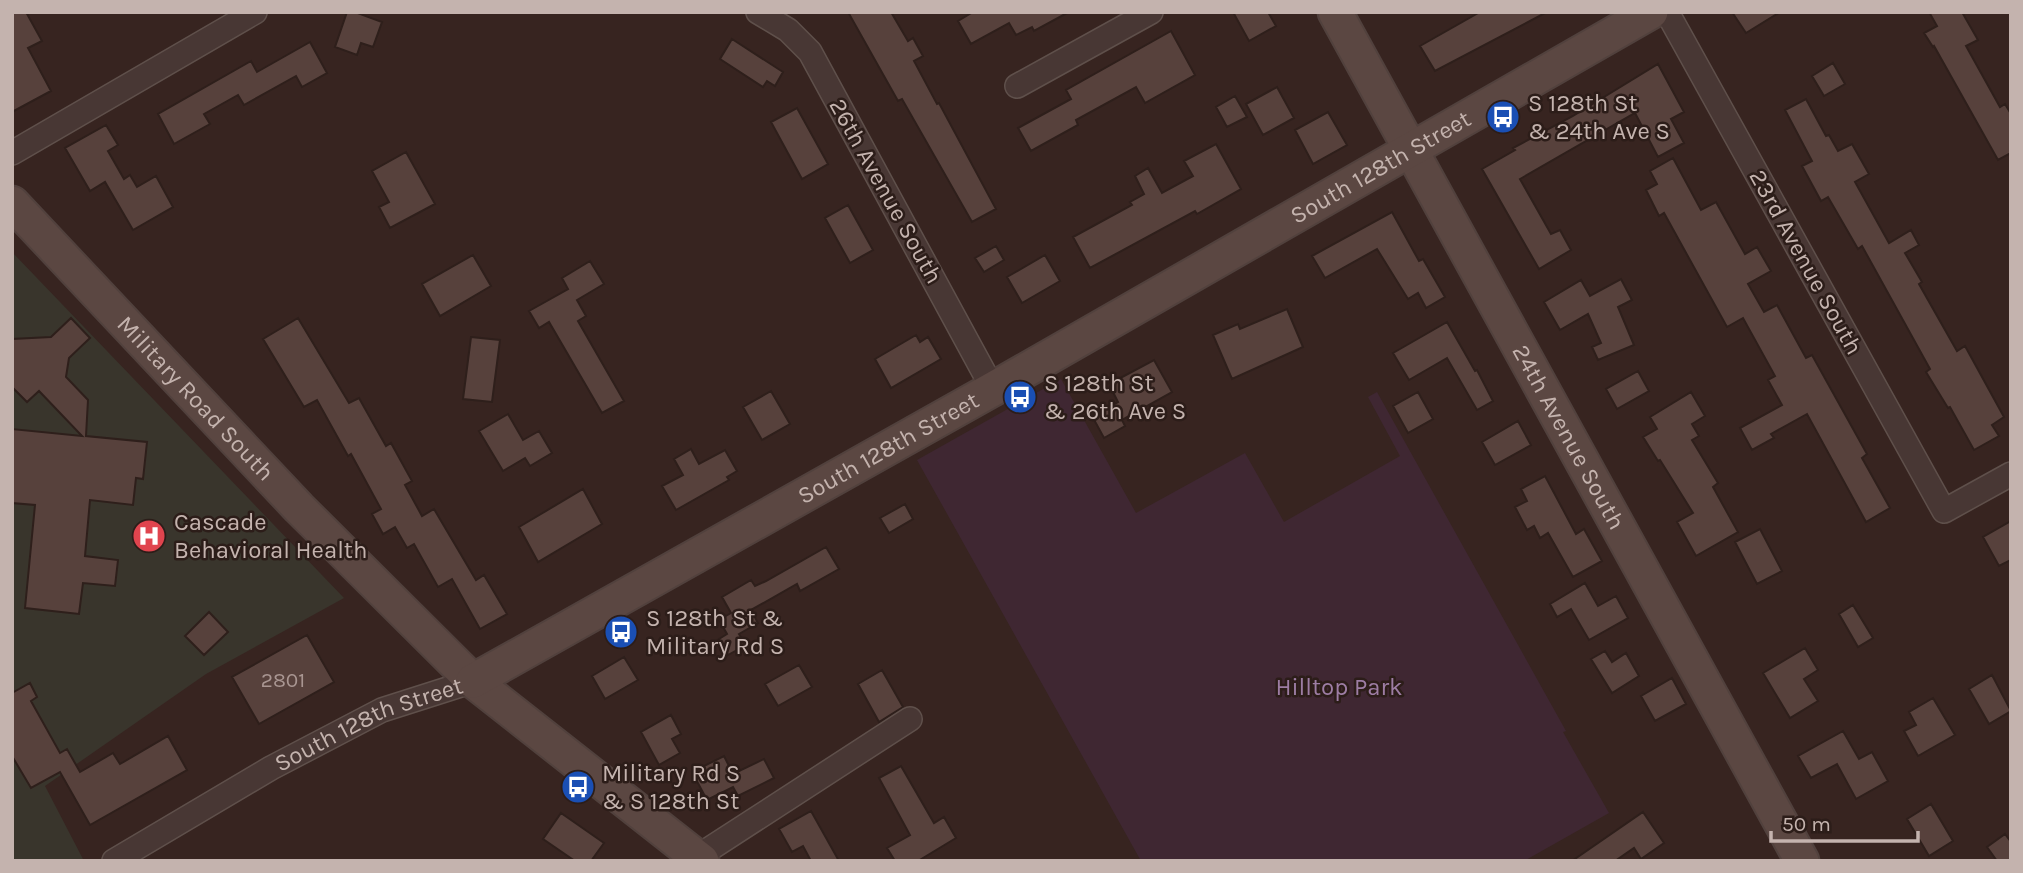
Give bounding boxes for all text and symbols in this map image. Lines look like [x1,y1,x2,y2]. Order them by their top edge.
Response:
place label: S 128th St & 24th Ave S [1528,89,1670,145]
street label: 26th Avenue South [824,94,948,288]
bus stop icon: S 128th St & 24th Ave S [1484,98,1522,136]
street label: South 128th Street [1285,104,1476,230]
street label: 23rd Avenue South [1744,165,1868,359]
street label: Military Road South [111,310,280,486]
street label: 24th Avenue South [1507,340,1631,534]
place label: S 128th St & 26th Ave S [1044,369,1186,425]
bus stop icon: S 128th St & 26th Ave S [1001,378,1039,416]
street label: South 128th Street [793,386,983,510]
place label: Cascade Behavioral Health [174,508,367,564]
hospital icon: Cascade Behavioral Health [130,517,168,555]
place label: S 128th St & Military Rd S [646,604,784,660]
bus stop icon: S 128th St & Military Rd S [602,613,640,651]
house number: 2801 [261,668,305,692]
street label: South 128th Street [270,671,466,778]
park label: Hilltop Park [1275,673,1403,701]
place label: Military Rd S & S 128th St [602,759,740,815]
bus stop icon: Military Rd S & S 128th St [559,768,597,806]
scale bar [1771,800,1918,844]
text: 50 m [1782,812,1831,836]

